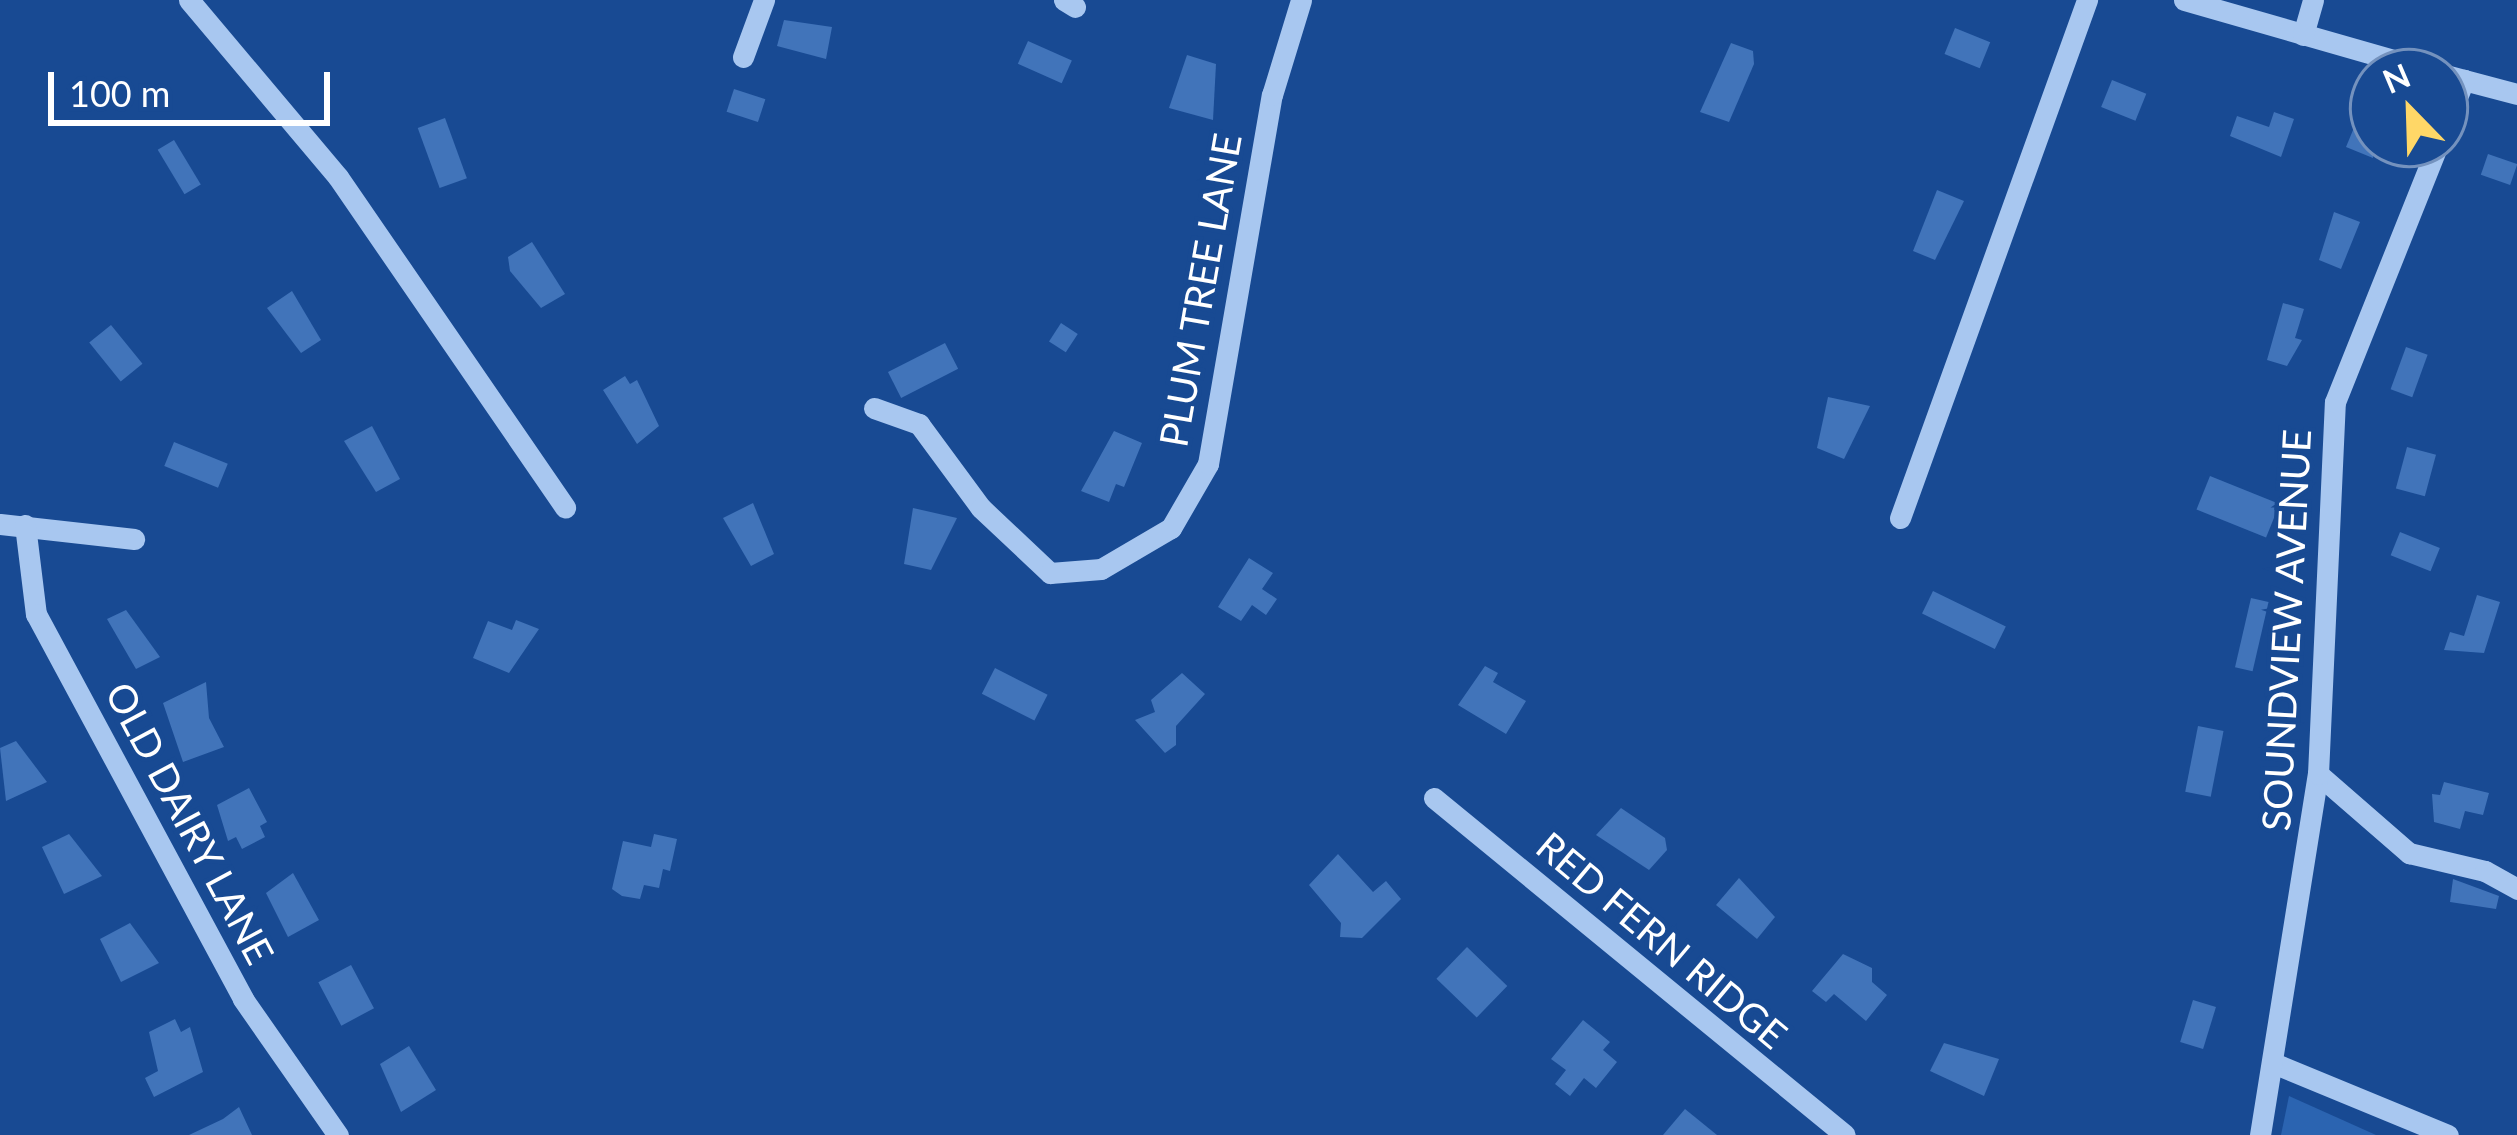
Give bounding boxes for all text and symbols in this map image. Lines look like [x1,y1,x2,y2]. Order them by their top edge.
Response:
scale bar [54,48,336,122]
north arrow [2349,48,2469,168]
text: N [2377,54,2416,101]
text: 100 m [69,71,170,115]
street label: PLUM TREE LANE [1149,129,1251,451]
street label: SOUNDVIEW AVENUE [2252,427,2320,833]
street label: OLD DAIRY LANE [96,674,284,972]
street label: RED FERN RIDGE [1528,822,1796,1058]

